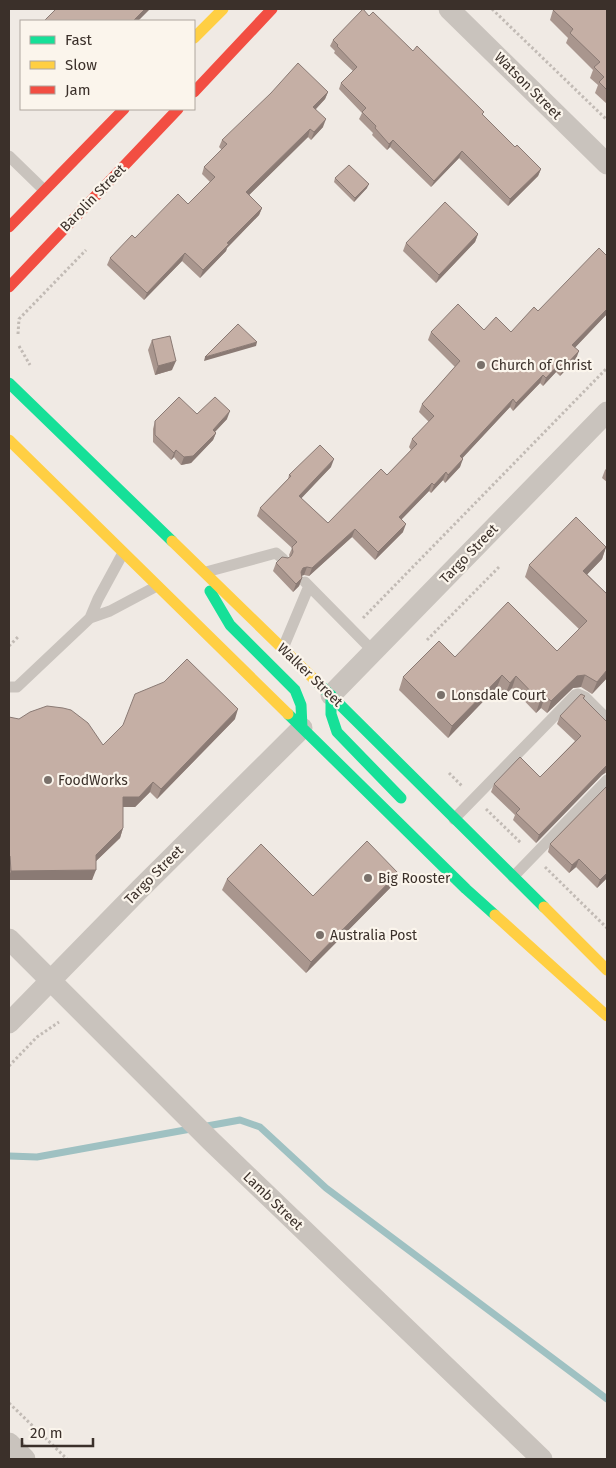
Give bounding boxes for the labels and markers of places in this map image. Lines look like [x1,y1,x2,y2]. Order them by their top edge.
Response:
place label: Church of Christ [491,357,593,374]
marker: Church of Christ [475,359,487,371]
place label: Lonsdale Court [451,687,547,704]
marker: Lonsdale Court [435,689,447,701]
place label: FoodWorks [58,772,128,789]
marker: FoodWorks [42,774,54,786]
place label: Big Rooster [378,870,451,887]
marker: Big Rooster [362,872,374,884]
place label: Australia Post [330,927,418,944]
marker: Australia Post [314,929,326,941]

